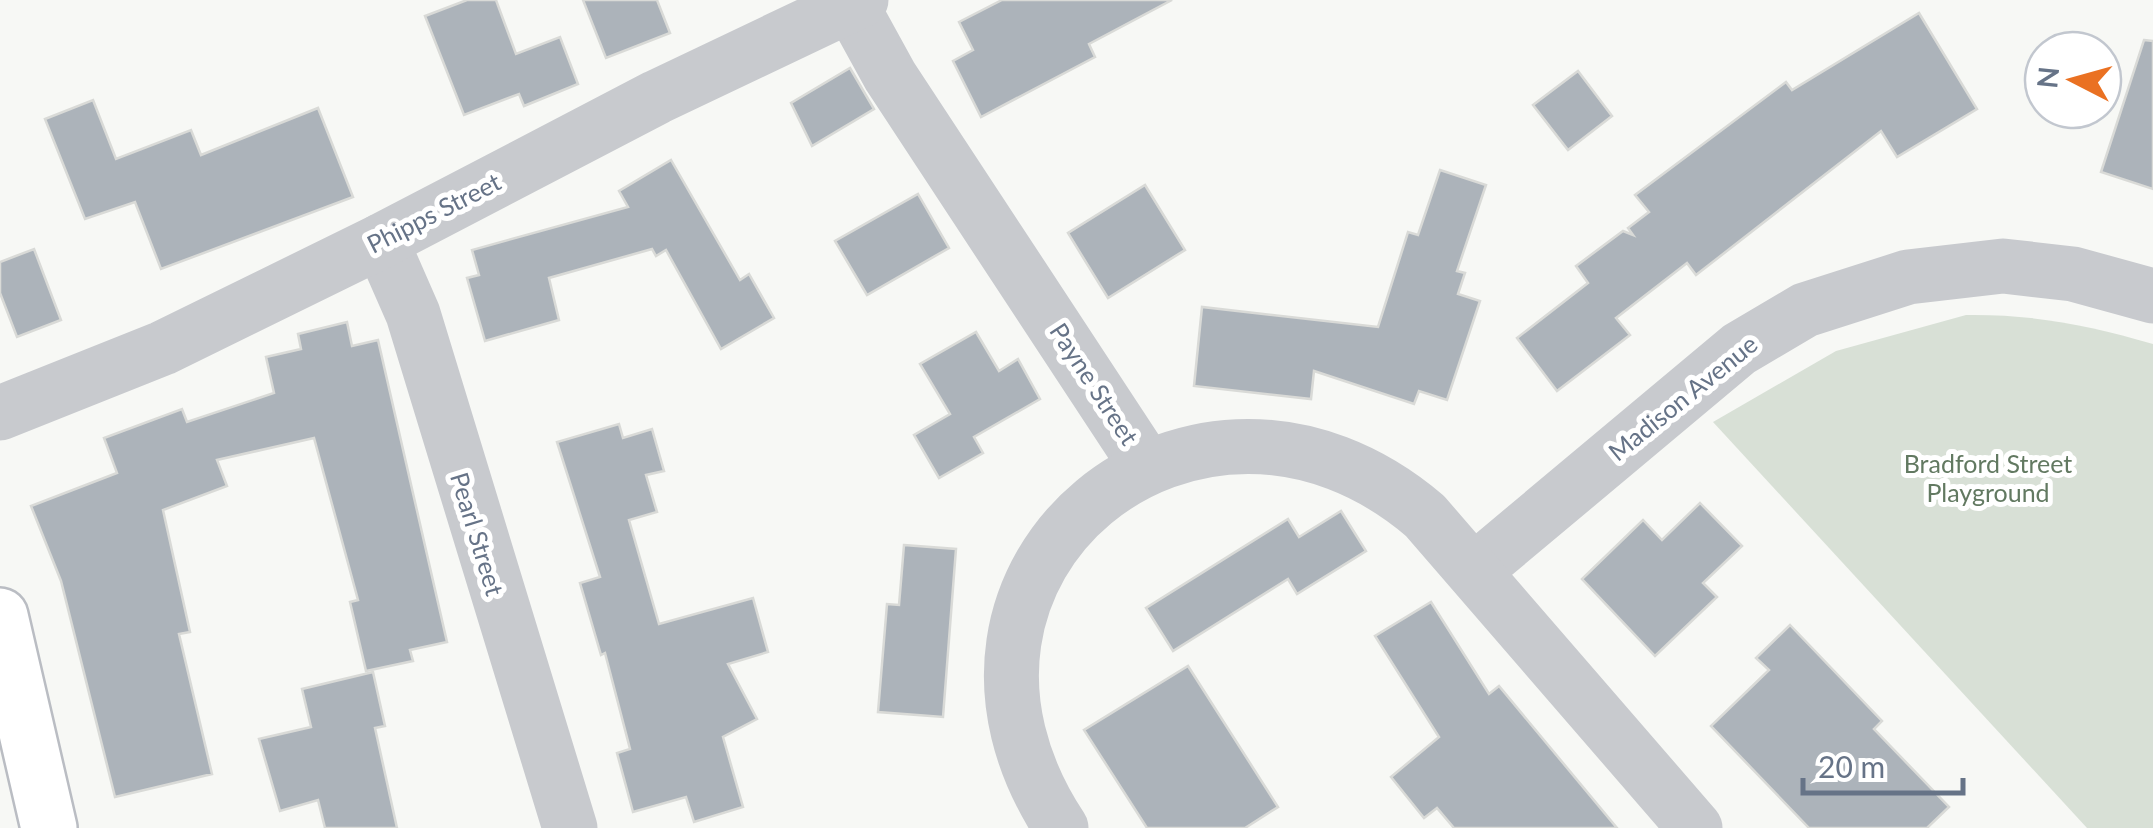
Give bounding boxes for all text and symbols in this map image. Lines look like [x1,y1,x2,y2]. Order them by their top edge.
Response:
north arrow [2023,30,2123,130]
text: N [2029,65,2065,90]
street label: Phipps Street [362,166,505,259]
street label: Payne Street [1044,317,1145,450]
street label: Madison Avenue [1602,328,1763,466]
park label: Bradford Street Playground [1904,448,2072,507]
street label: Pearl Street [445,468,511,599]
scale bar [1803,733,1963,795]
text: 20 m [1818,748,1885,784]

